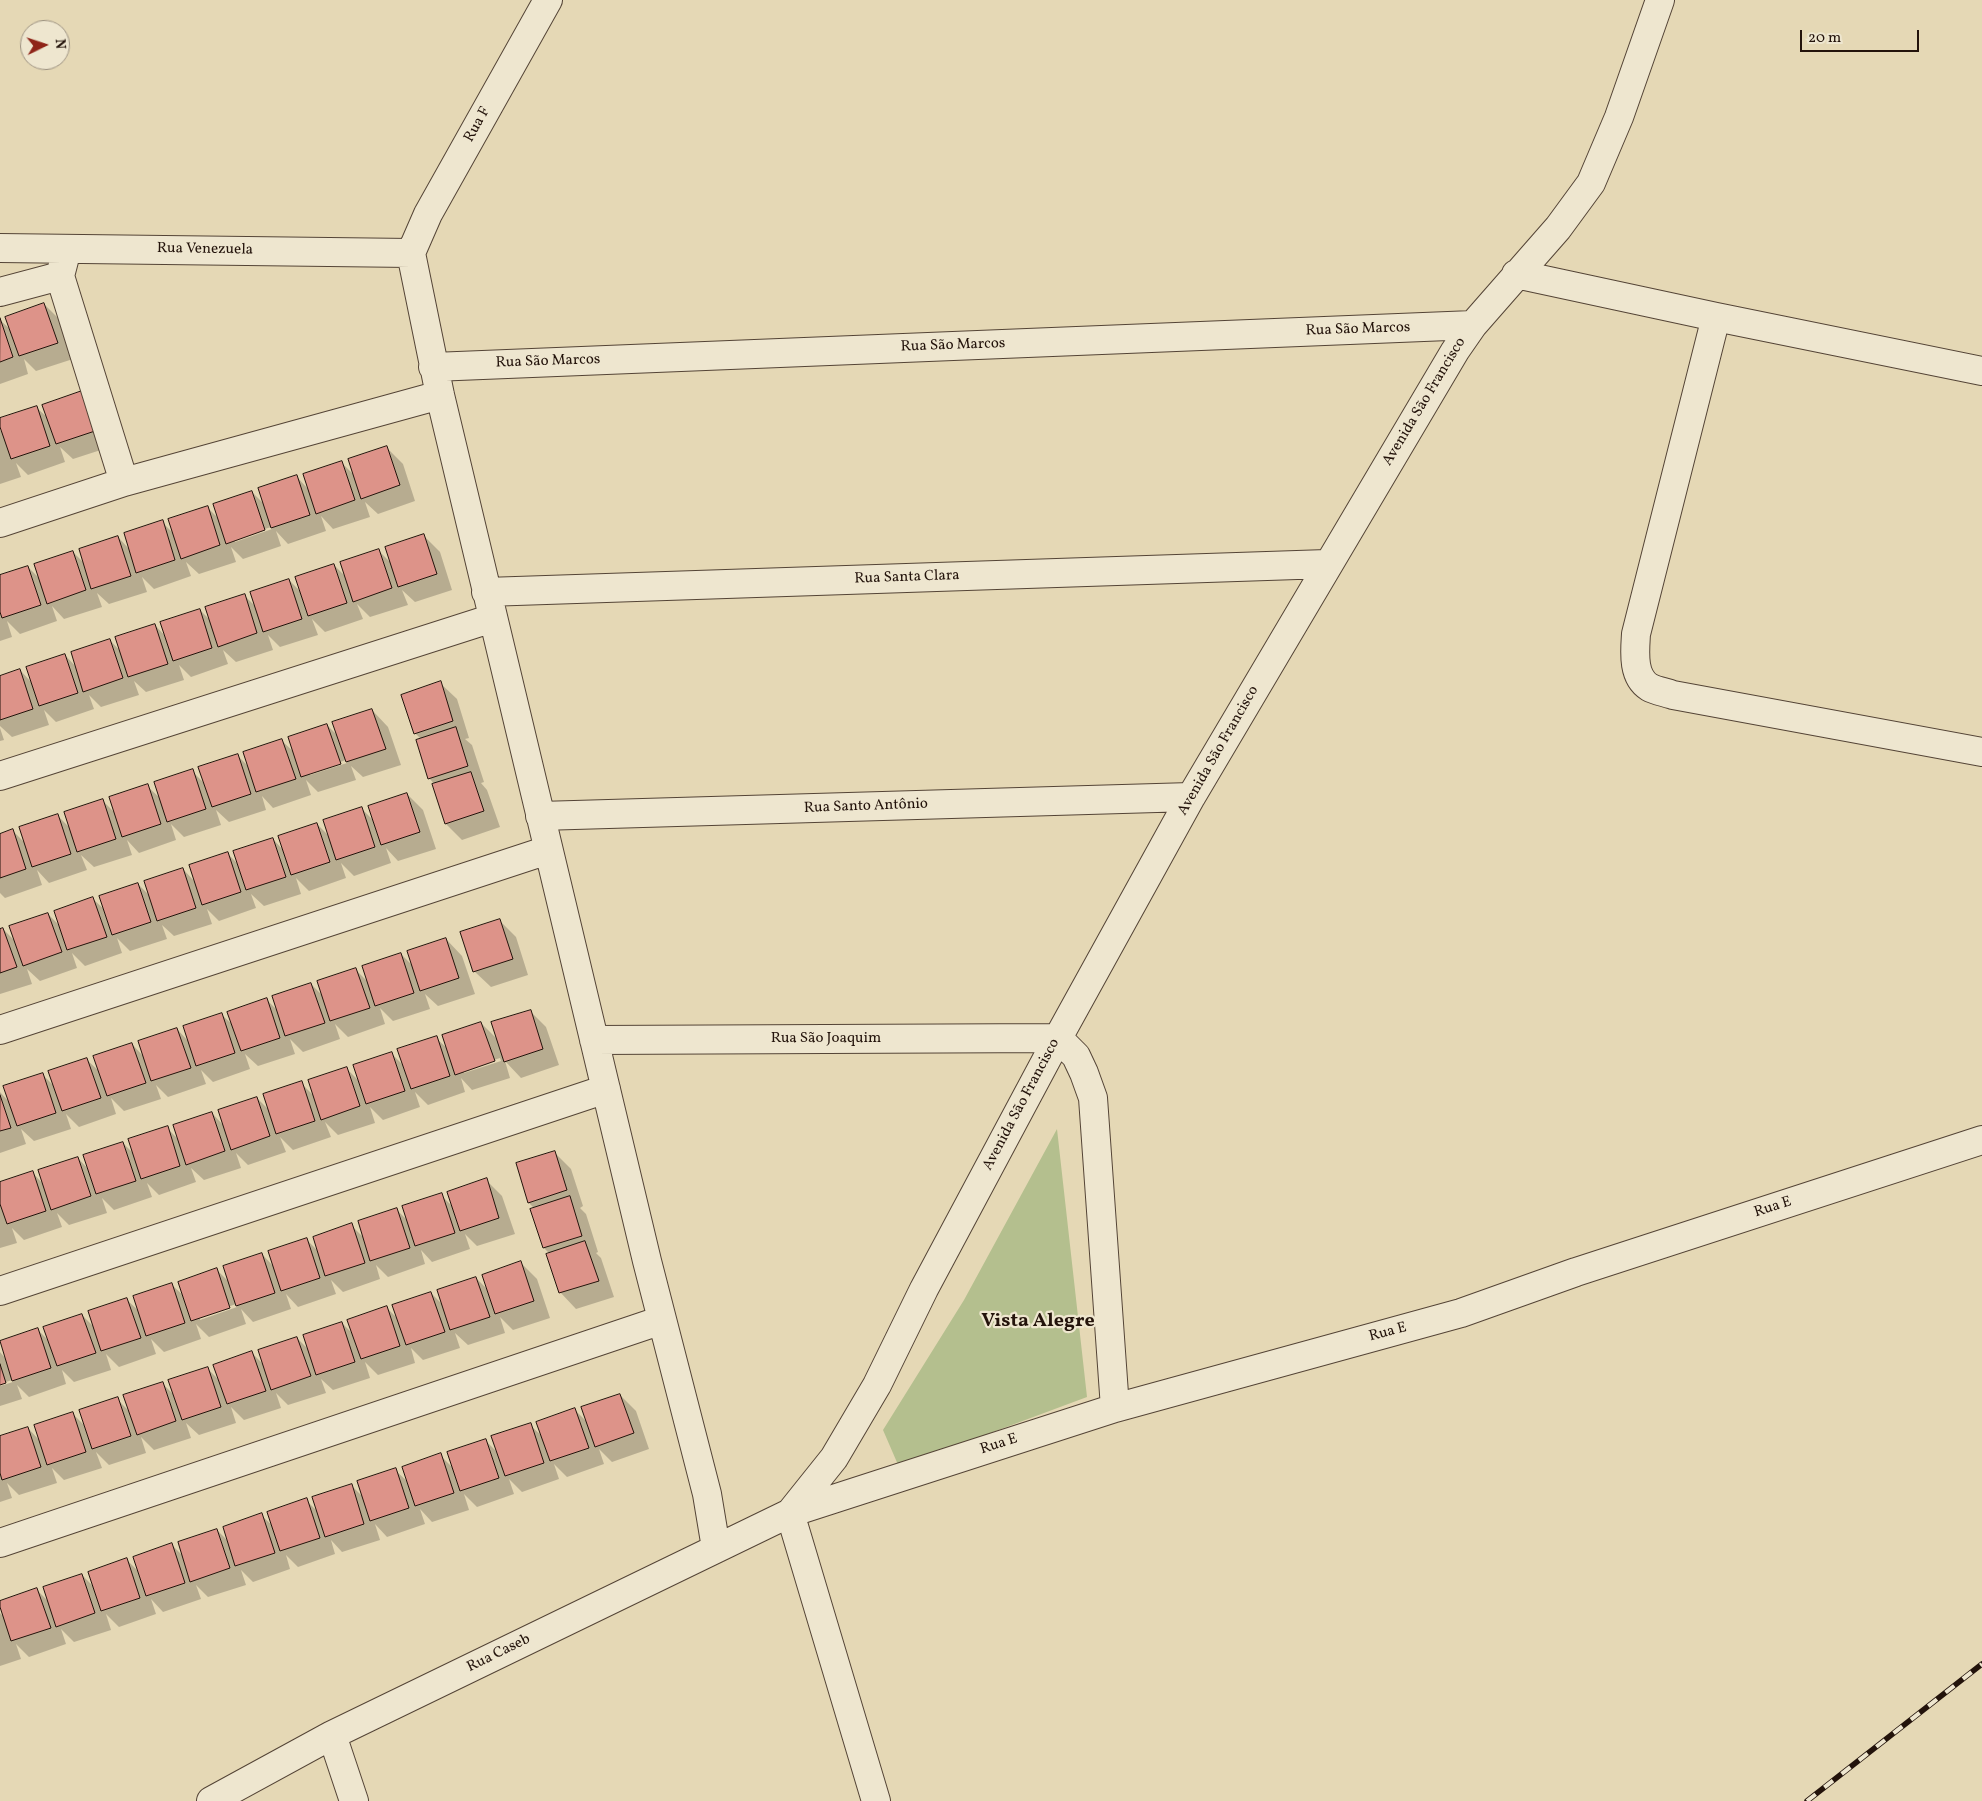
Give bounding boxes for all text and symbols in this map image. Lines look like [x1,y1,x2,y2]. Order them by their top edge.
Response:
north arrow [20,20,70,70]
scale bar [1802,20,1921,52]
text: 20 m [1808,28,1841,49]
text: N [50,38,69,50]
street label: Rua F [461,104,495,146]
street label: Rua Venezuela [157,240,253,260]
street label: Rua São Marcos [1305,319,1411,341]
street label: Rua São Marcos [900,335,1006,357]
street label: Avenida São Francisco [1380,335,1470,469]
street label: Rua São Marcos [495,351,601,373]
street label: Rua Santa Clara [854,567,960,589]
street label: Avenida São Francisco [1175,683,1263,819]
street label: Rua Santo Antônio [804,796,928,818]
street label: Rua São Joaquim [771,1030,881,1048]
street label: Avenida São Francisco [980,1036,1064,1174]
street label: Rua E [1752,1194,1794,1222]
district label: Vista Alegre [981,1310,1095,1334]
street label: Rua E [1367,1319,1409,1347]
street label: Rua E [978,1431,1020,1459]
street label: Rua Caseb [464,1631,534,1677]

